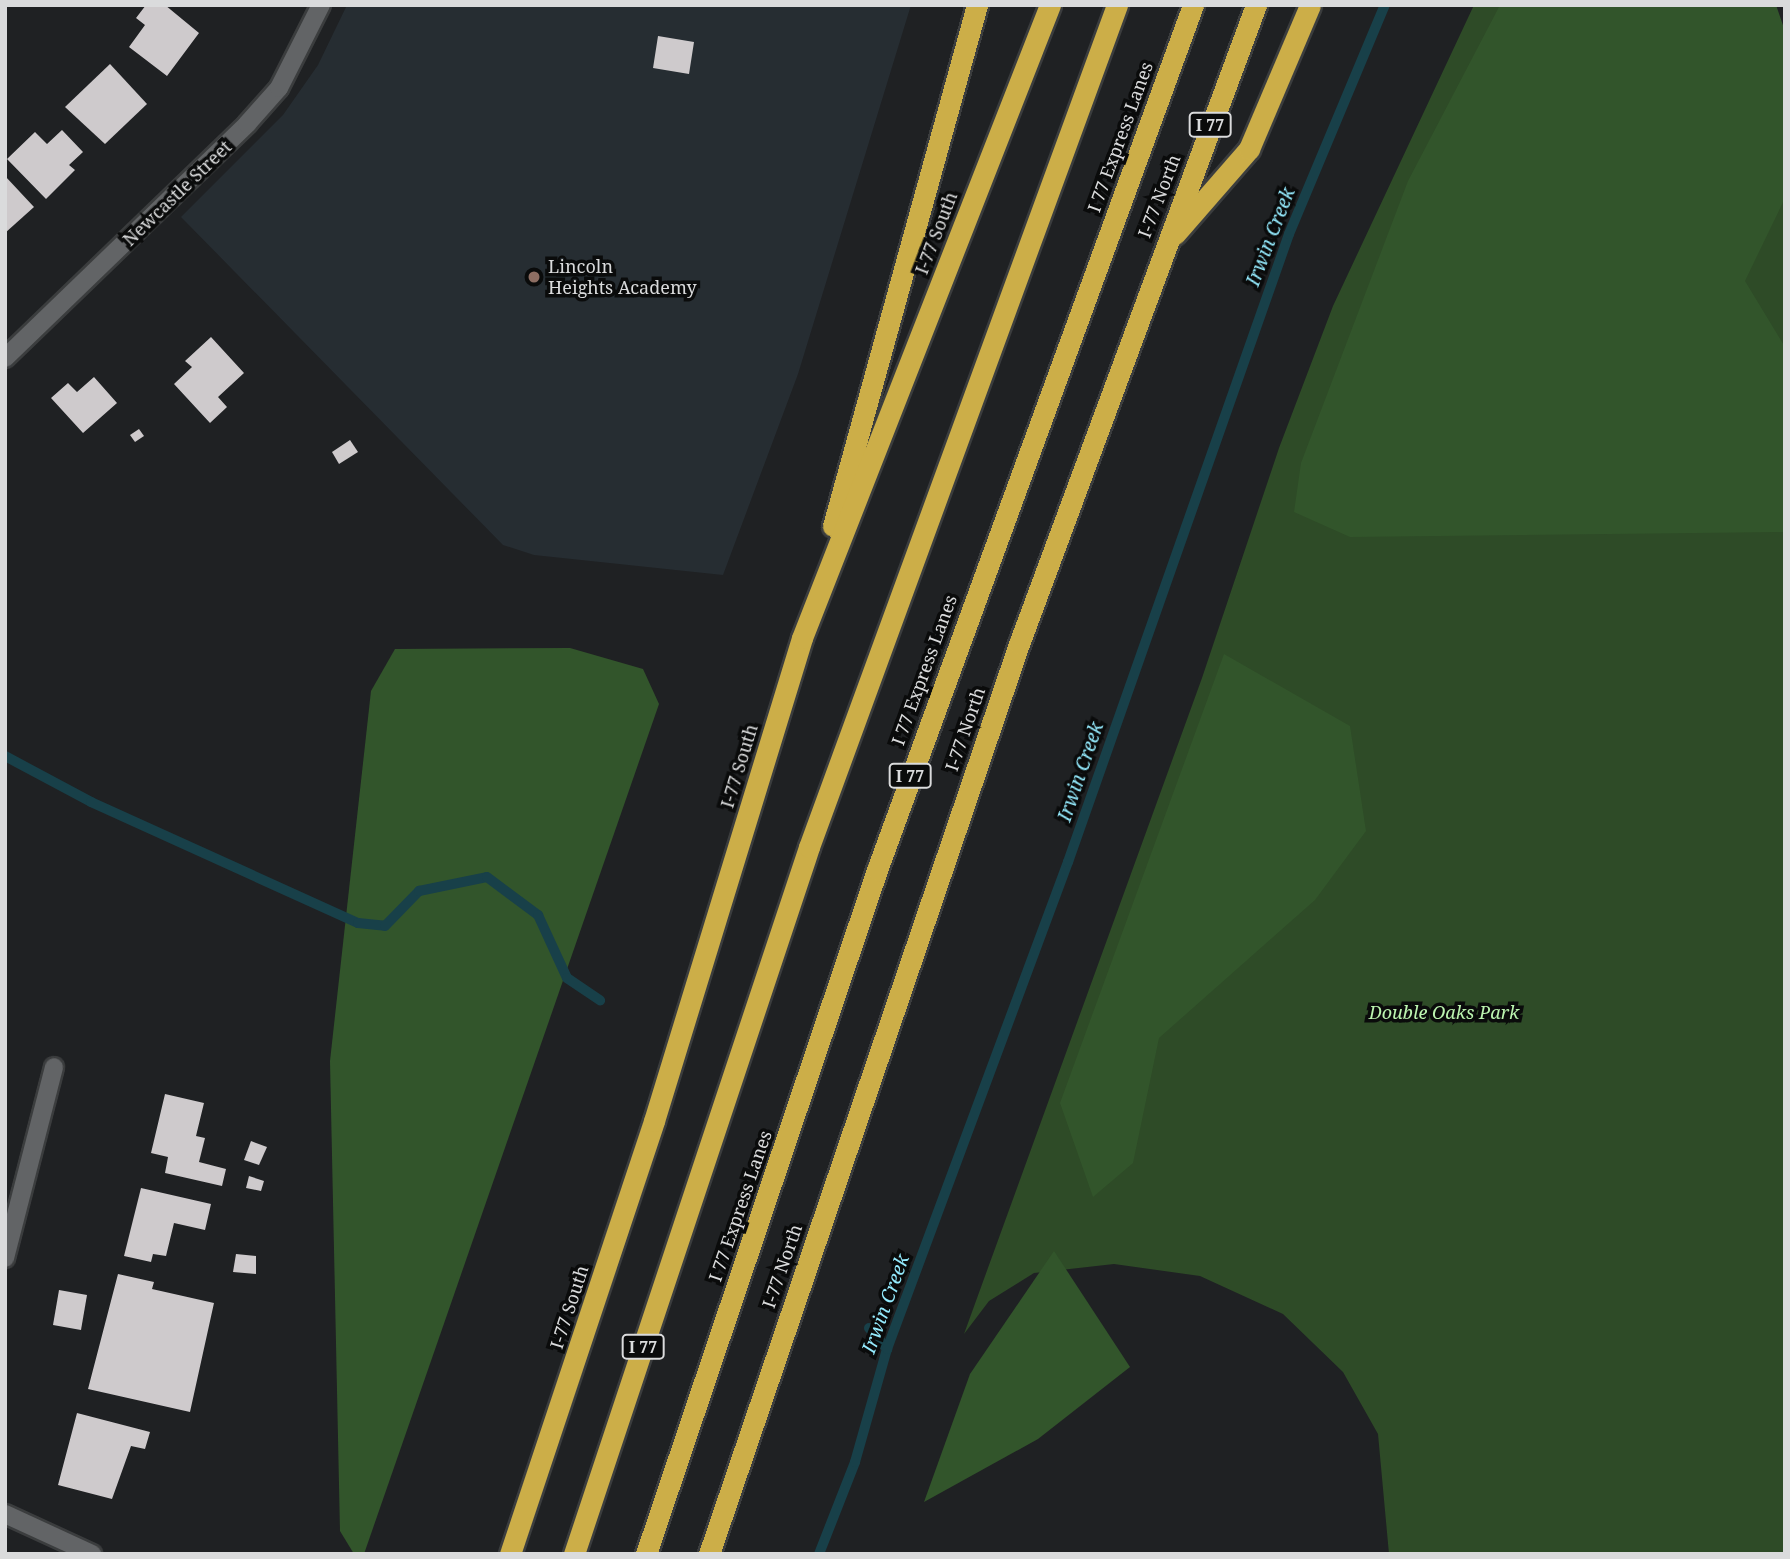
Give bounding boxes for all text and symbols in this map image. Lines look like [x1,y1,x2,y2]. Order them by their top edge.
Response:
street label: I 77 Express Lanes [1083,59,1157,215]
road number: I 77 [1187,113,1233,138]
street label: Newcastle Street [118,136,236,250]
street label: I-77 North [1133,151,1185,241]
water label: Irwin Creek [1242,185,1300,289]
street label: I-77 South [910,189,962,277]
place label: Lincoln Heights Academy [548,256,697,298]
marker: Lincoln Heights Academy [526,269,542,285]
street label: I 77 Express Lanes [887,592,961,748]
street label: I-77 North [941,684,989,774]
water label: Irwin Creek [1053,719,1109,825]
street label: I-77 South [716,722,762,810]
road number: I 77 [887,764,933,789]
park label: Double Oaks Park [1369,1001,1519,1023]
street label: I 77 Express Lanes [704,1128,776,1284]
street label: I-77 North [758,1221,806,1311]
water label: Irwin Creek [858,1251,914,1357]
street label: I-77 South [545,1263,593,1351]
road number: I 77 [620,1334,666,1359]

